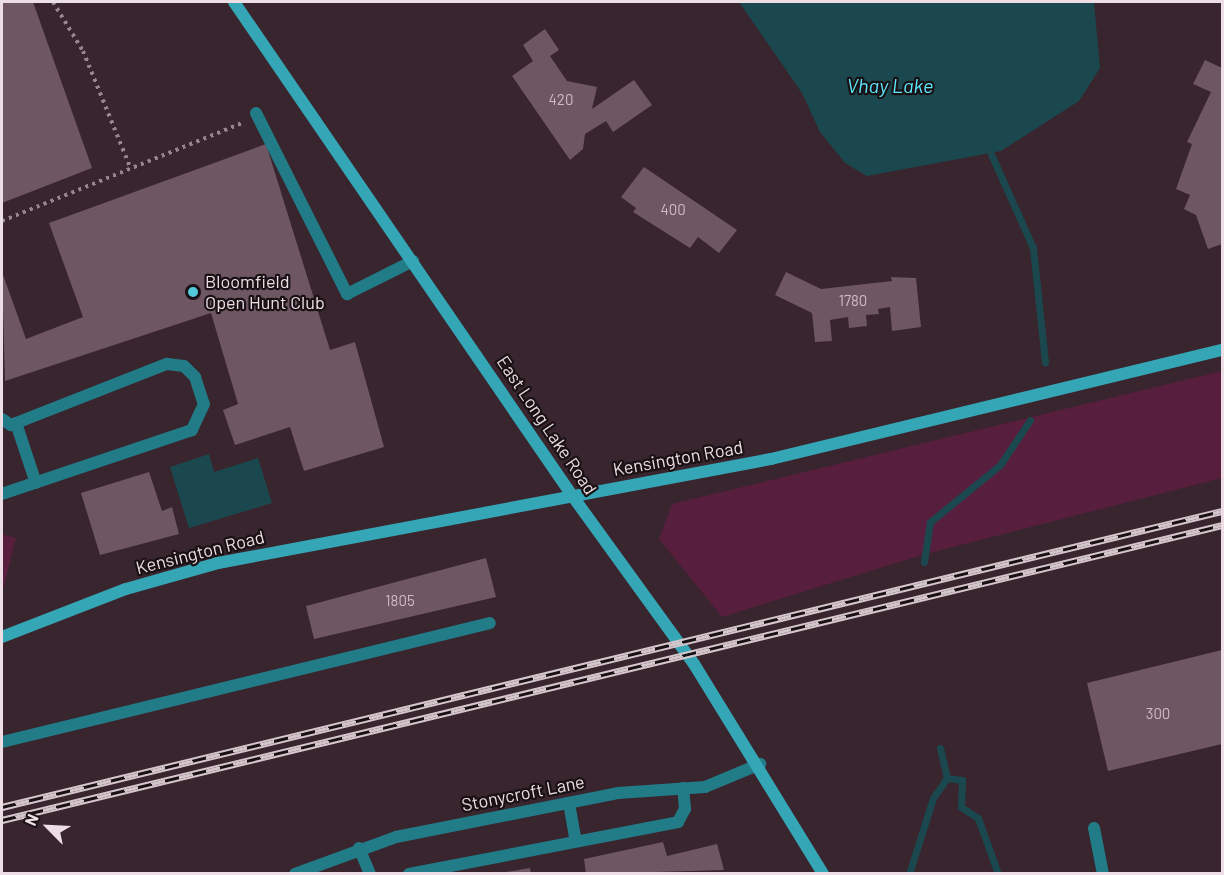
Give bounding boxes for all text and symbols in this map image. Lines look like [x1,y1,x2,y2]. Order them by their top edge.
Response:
water label: Vhay Lake [847,73,933,97]
house number: 420 [549,91,573,109]
house number: 400 [660,201,686,219]
place label: Bloomfield Open Hunt Club [205,271,325,314]
marker: Bloomfield Open Hunt Club [186,285,200,299]
house number: 1780 [839,292,867,310]
street label: East Long Lake Road [492,351,602,499]
street label: Kensington Road [611,436,745,480]
street label: Kensington Road [133,526,267,578]
house number: 1805 [385,592,415,610]
house number: 300 [1146,705,1170,723]
street label: Stonycroft Lane [460,770,586,816]
north arrow [18,797,78,857]
text: N [20,811,42,828]

